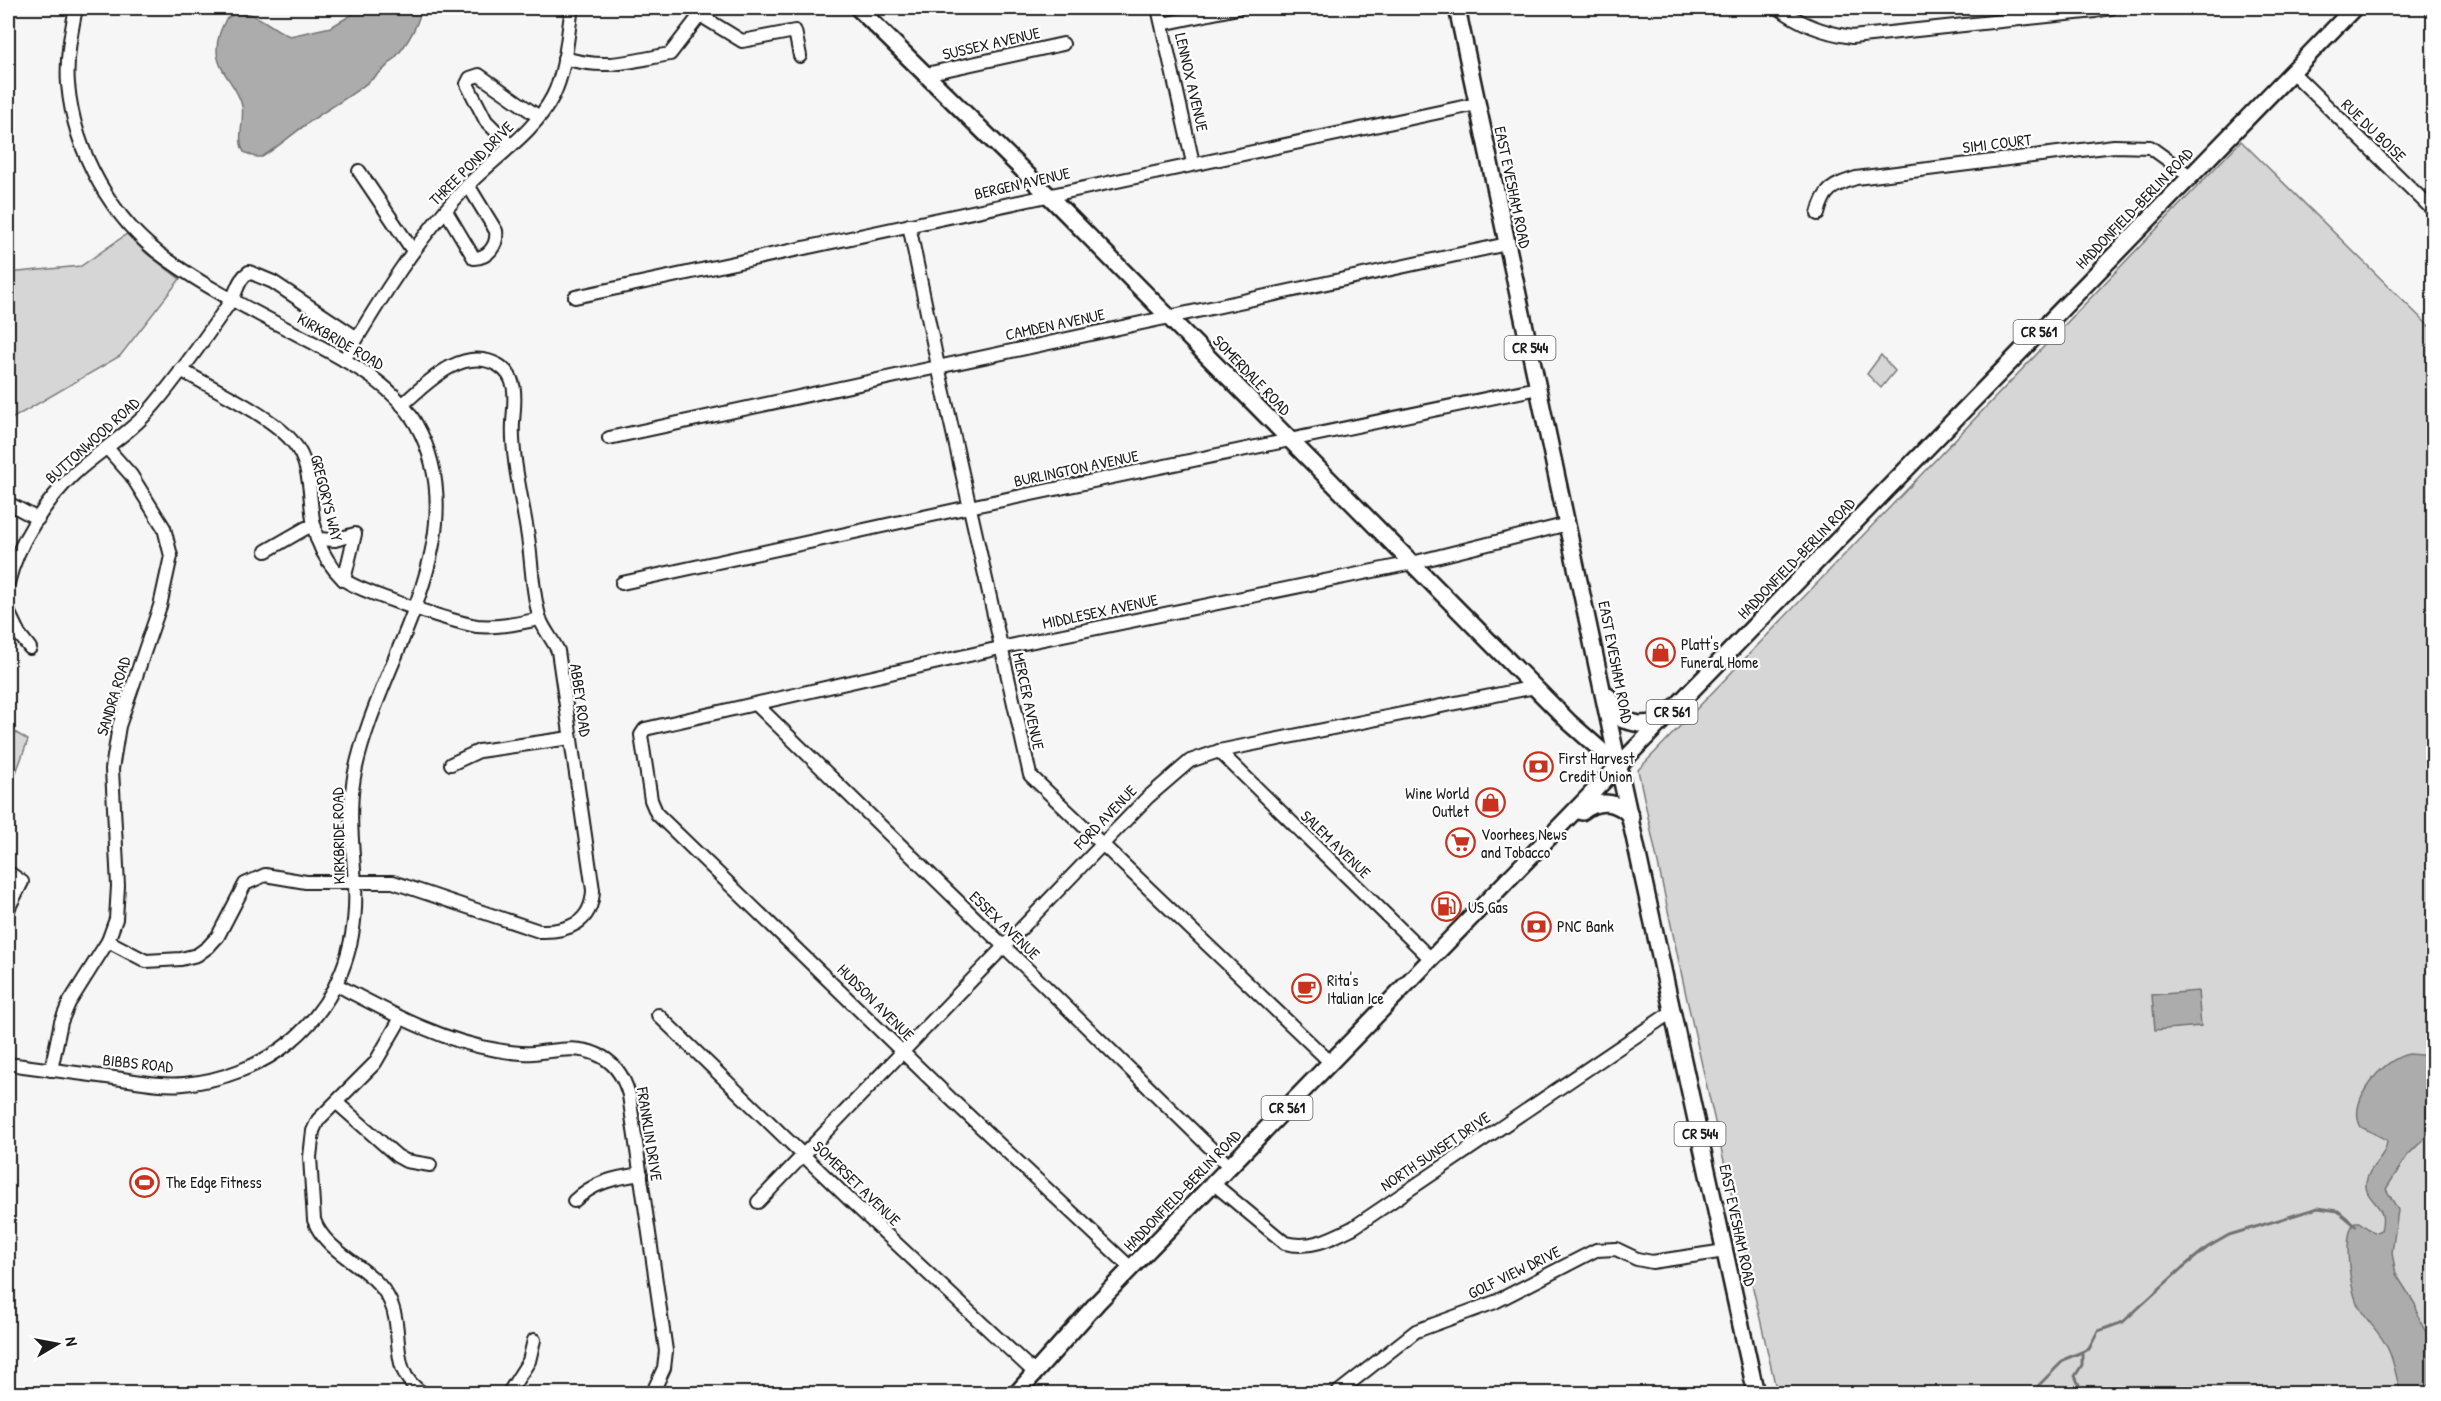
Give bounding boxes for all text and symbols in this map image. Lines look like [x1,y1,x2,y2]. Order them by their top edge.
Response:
street label: SUSSEX AVENUE [940,21,1042,65]
street label: LENNOX AVENUE [1170,31,1214,133]
street label: RUE DU BOISE [2337,94,2411,166]
street label: THREE POND DRIVE [424,116,518,210]
street label: EAST EVESHAM ROAD [1489,124,1537,250]
street label: SIMI COURT [1961,128,2033,158]
street label: HADDONFIELD-BERLIN ROAD [2070,142,2198,273]
street label: BERGEN AVENUE [972,161,1072,205]
street label: CAMDEN AVENUE [1003,303,1107,345]
street label: KIRKBRIDE ROAD [294,307,389,375]
road number: CR 561 [2014,320,2064,344]
street label: SOMERDALE ROAD [1208,330,1296,420]
road number: CR 544 [1504,336,1556,360]
street label: BUTTONWOOD ROAD [40,391,144,488]
street label: BURLINGTON AVENUE [1012,444,1140,492]
street label: GREGORYS WAY [306,452,348,544]
street label: HADDONFIELD-BERLIN ROAD [1732,492,1860,623]
street label: MIDDLESEX AVENUE [1040,588,1160,634]
street label: EAST EVESHAM ROAD [1593,599,1639,725]
place label: Platt's Funeral Home [1680,633,1759,673]
shop icon: Platt's Funeral Home [1644,637,1676,669]
street label: MERCER AVENUE [1008,650,1050,752]
street label: SANDRA ROAD [91,653,136,738]
street label: ABBEY ROAD [565,662,597,738]
road number: CR 561 [1646,700,1698,724]
place label: First Harvest Credit Union [1558,747,1635,787]
bank icon: First Harvest Credit Union [1522,751,1554,783]
street label: FORD AVENUE [1068,780,1141,855]
place label: Wine World Outlet [1405,782,1469,822]
shop icon: Wine World Outlet [1474,786,1506,818]
street label: KIRKBRIDE ROAD [326,787,350,885]
street label: SALEM AVENUE [1296,805,1376,883]
place label: Voorhees News and Tobacco [1481,823,1567,863]
supermarket icon: Voorhees News and Tobacco [1444,827,1476,859]
street label: ESSEX AVENUE [965,886,1045,964]
fuel station icon: US Gas [1431,891,1463,923]
place label: US Gas [1468,896,1508,918]
bank icon: PNC Bank [1520,910,1552,942]
place label: PNC Bank [1557,915,1614,937]
street label: HUDSON AVENUE [833,959,919,1045]
place label: Rita's Italian Ice [1327,969,1385,1009]
cafe icon: Rita's Italian Ice [1290,973,1322,1005]
street label: BIBBS ROAD [102,1048,175,1078]
street label: FRANKLIN DRIVE [632,1085,668,1182]
road number: CR 561 [1262,1096,1312,1120]
street label: NORTH SUNSET DRIVE [1376,1106,1494,1196]
road number: CR 544 [1674,1122,1726,1146]
street label: HADDONFIELD-BERLIN ROAD [1118,1124,1246,1255]
street label: SOMERSET AVENUE [808,1136,906,1230]
street label: EAST EVESHAM ROAD [1714,1162,1762,1288]
sports icon: The Edge Fitness [129,1166,161,1198]
place label: The Edge Fitness [166,1171,262,1193]
street label: GOLF VIEW DRIVE [1464,1240,1564,1304]
north arrow [27,1314,87,1374]
text: N [60,1335,83,1348]

